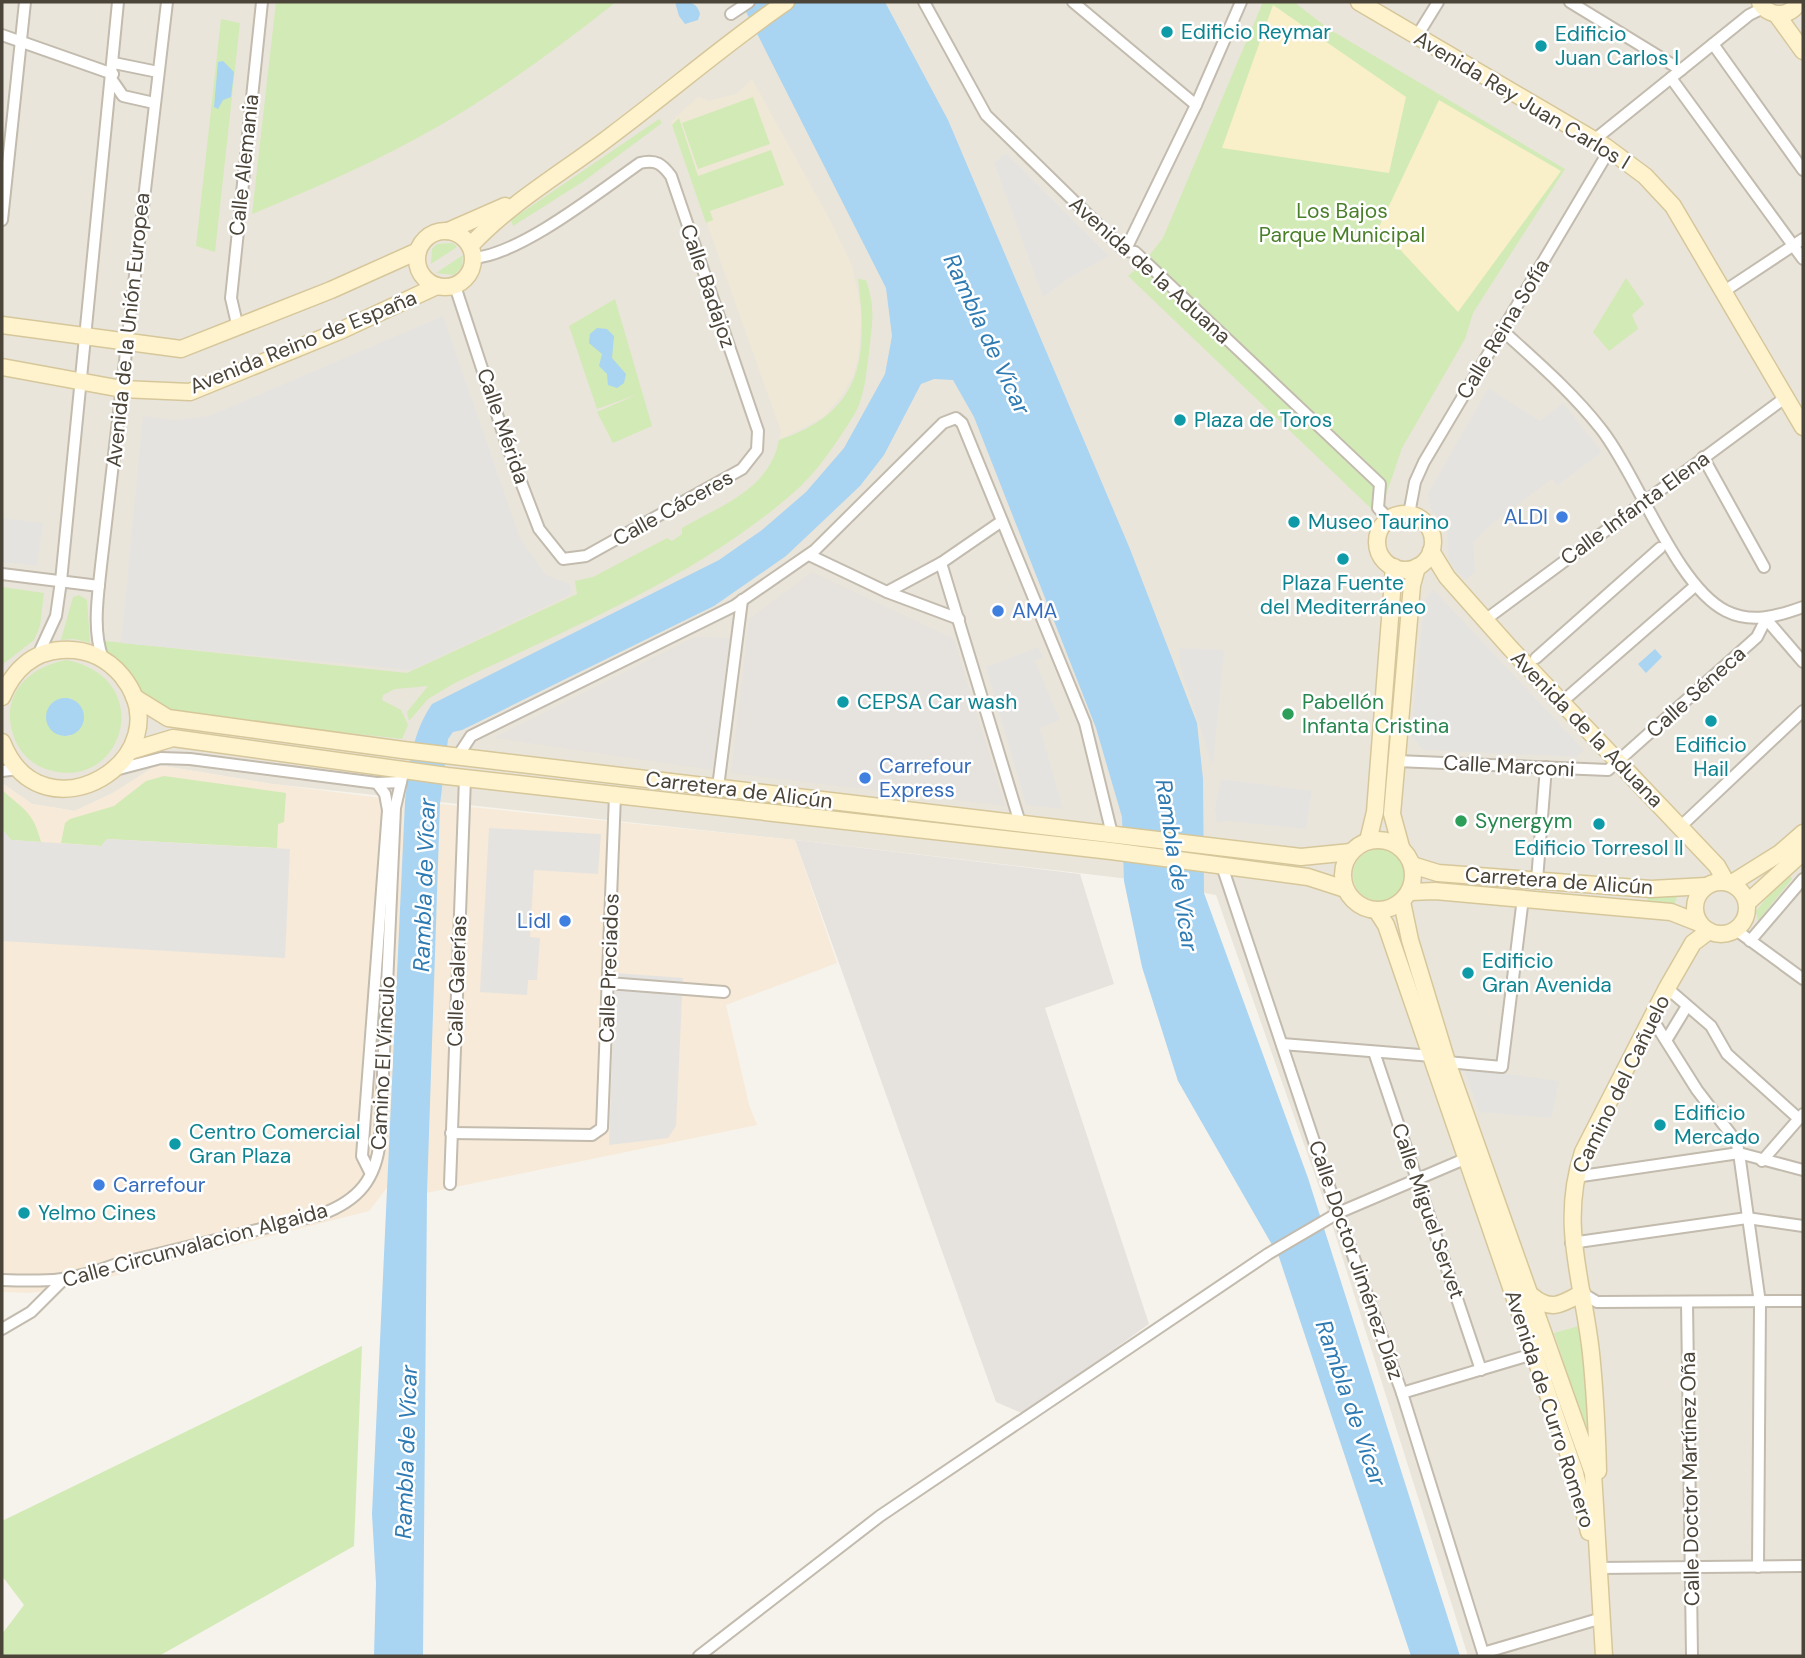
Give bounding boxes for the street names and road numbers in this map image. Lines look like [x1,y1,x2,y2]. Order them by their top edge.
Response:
street label: Avenida Rey Juan Carlos I [1409,24,1635,176]
street label: Calle Alemania [223,93,265,237]
street label: Avenida de la Aduana [1063,190,1237,350]
street label: Avenida de la Unión Europea [100,191,156,469]
street label: Calle Badajoz [674,220,742,352]
street label: Calle Reina Sofía [1450,254,1556,404]
street label: Avenida Reino de España [185,284,421,400]
street label: Calle Mérida [470,365,536,487]
street label: Calle Infanta Elena [1555,444,1715,572]
street label: Calle Cáceres [608,463,738,553]
street label: Calle Séneca [1640,640,1752,744]
street label: Avenida de la Aduana [1505,644,1669,814]
street label: Calle Marconi [1443,749,1575,783]
street label: Carretera de Alicún [644,765,834,815]
street label: Carretera de Alicún [1464,860,1654,902]
street label: Calle Preciados [592,893,626,1043]
street label: Calle Galerías [441,915,473,1047]
street label: Camino El Vínculo [364,975,402,1151]
street label: Camino del Cañuelo [1566,990,1676,1178]
street label: Calle Miguel Servet [1385,1119,1471,1303]
street label: Calle Doctor Jiménez Díaz [1302,1137,1410,1383]
street label: Calle Circunvalacion Algaida [59,1196,331,1294]
street label: Avenida de Curro Romero [1498,1287,1602,1531]
street label: Calle Doctor Martínez Oña [1674,1352,1706,1606]

